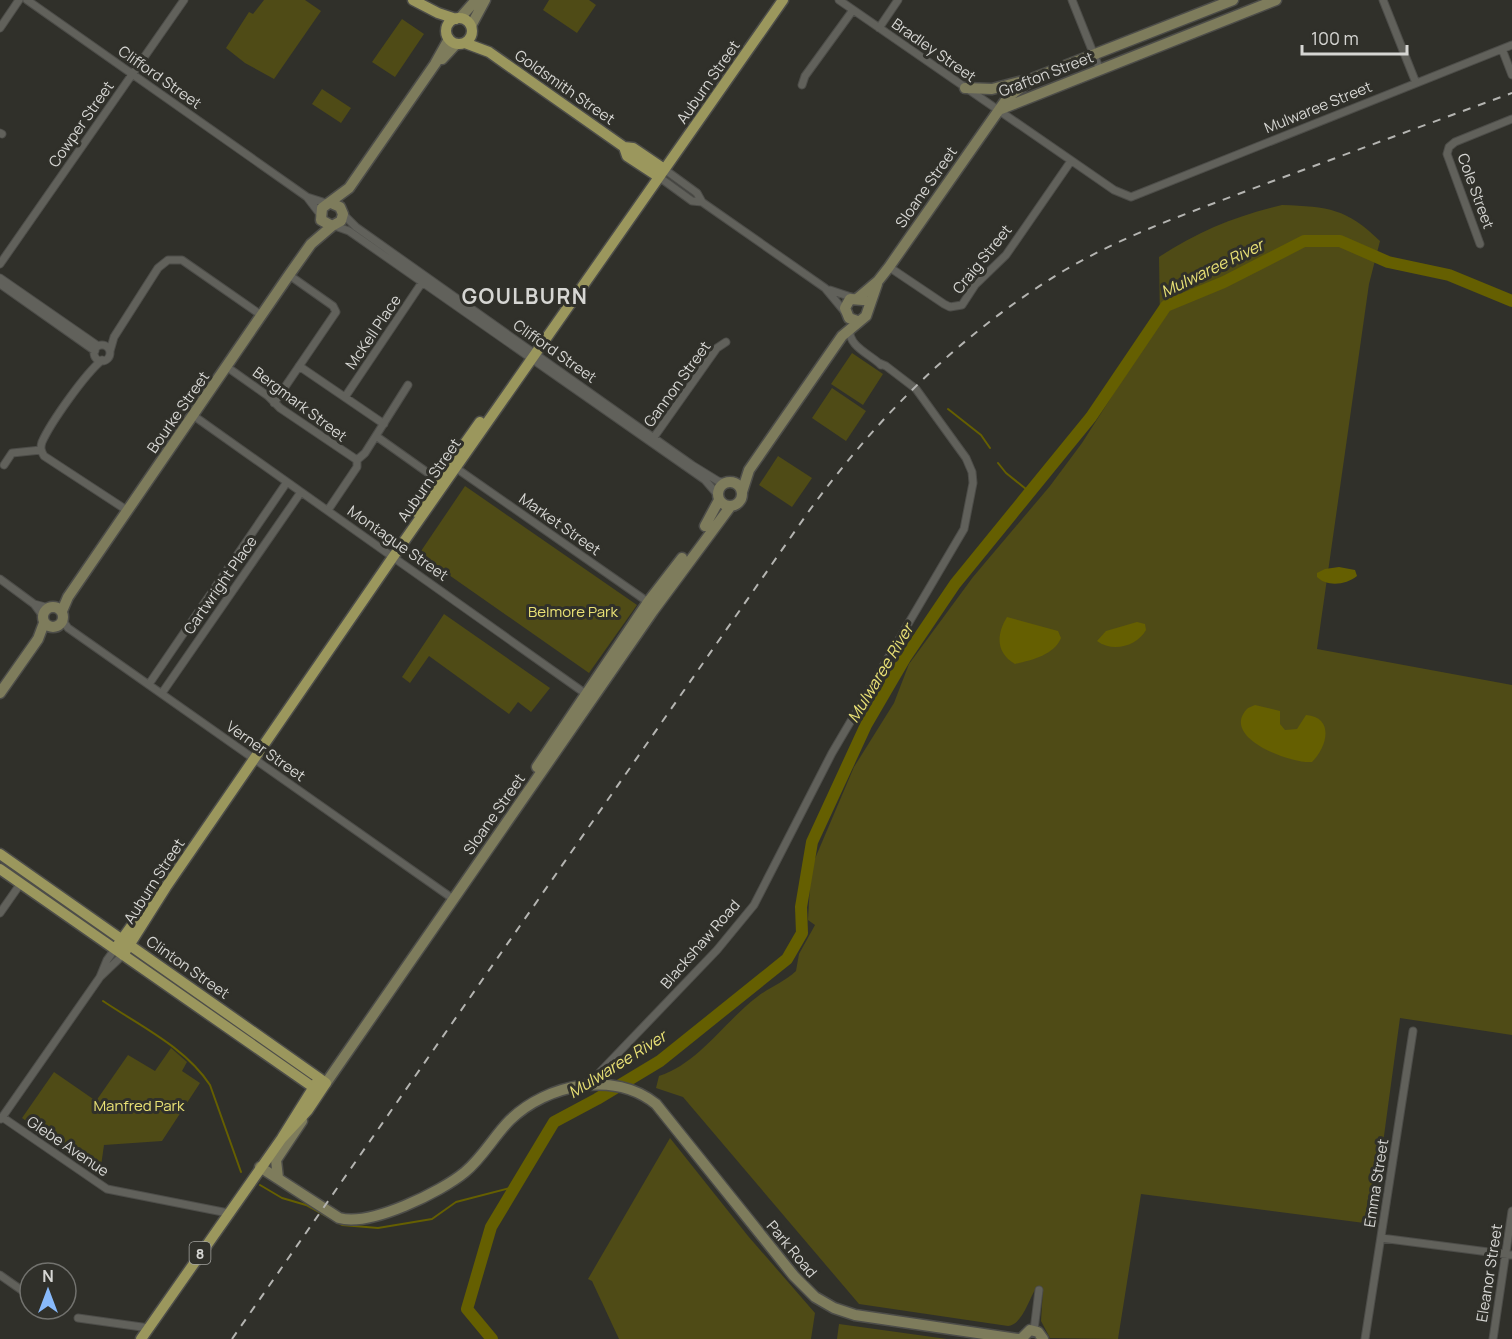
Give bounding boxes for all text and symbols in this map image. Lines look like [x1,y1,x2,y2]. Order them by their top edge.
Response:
street label: Bradley Street [888,13,980,87]
scale bar [1302,18,1407,56]
text: 100 m [1311,26,1359,50]
street label: Auburn Street [671,36,745,128]
street label: Clifford Street [114,40,206,114]
street label: Goldsmith Street [511,45,619,129]
street label: Grafton Street [996,46,1096,102]
street label: Mulwaree Street [1261,76,1375,138]
street label: Cowper Street [43,77,119,171]
street label: Sloane Street [890,142,962,232]
street label: Cole Street [1453,150,1499,232]
street label: Craig Street [948,220,1016,298]
water label: Mulwaree River [1157,233,1269,302]
district label: GOULBURN [462,282,588,310]
street label: McKell Place [340,290,406,373]
street label: Clifford Street [509,314,601,388]
street label: Gannon Street [639,337,715,431]
street label: Bergmark Street [249,362,351,446]
street label: Bourke Street [142,367,214,457]
street label: Auburn Street [392,434,466,526]
street label: Market Street [515,488,605,560]
street label: Montague Street [344,500,452,586]
street label: Cartwright Place [178,532,262,638]
park label: Belmore Park [528,601,619,622]
water label: Mulwaree River [842,618,919,727]
street label: Verner Street [222,716,310,786]
street label: Sloane Street [458,769,530,859]
street label: Auburn Street [119,834,189,928]
street label: Blackshaw Road [655,895,745,993]
street label: Clinton Street [142,931,234,1003]
water label: Mulwaree River [564,1024,672,1103]
park label: Manfred Park [94,1095,185,1116]
street label: Glebe Avenue [23,1111,113,1181]
street label: Emma Street [1359,1137,1393,1229]
street label: Park Road [762,1216,822,1282]
street label: Eleanor Street [1471,1222,1507,1324]
road number: 8 [190,1242,210,1264]
north arrow [18,1261,78,1321]
text: N [42,1265,54,1287]

